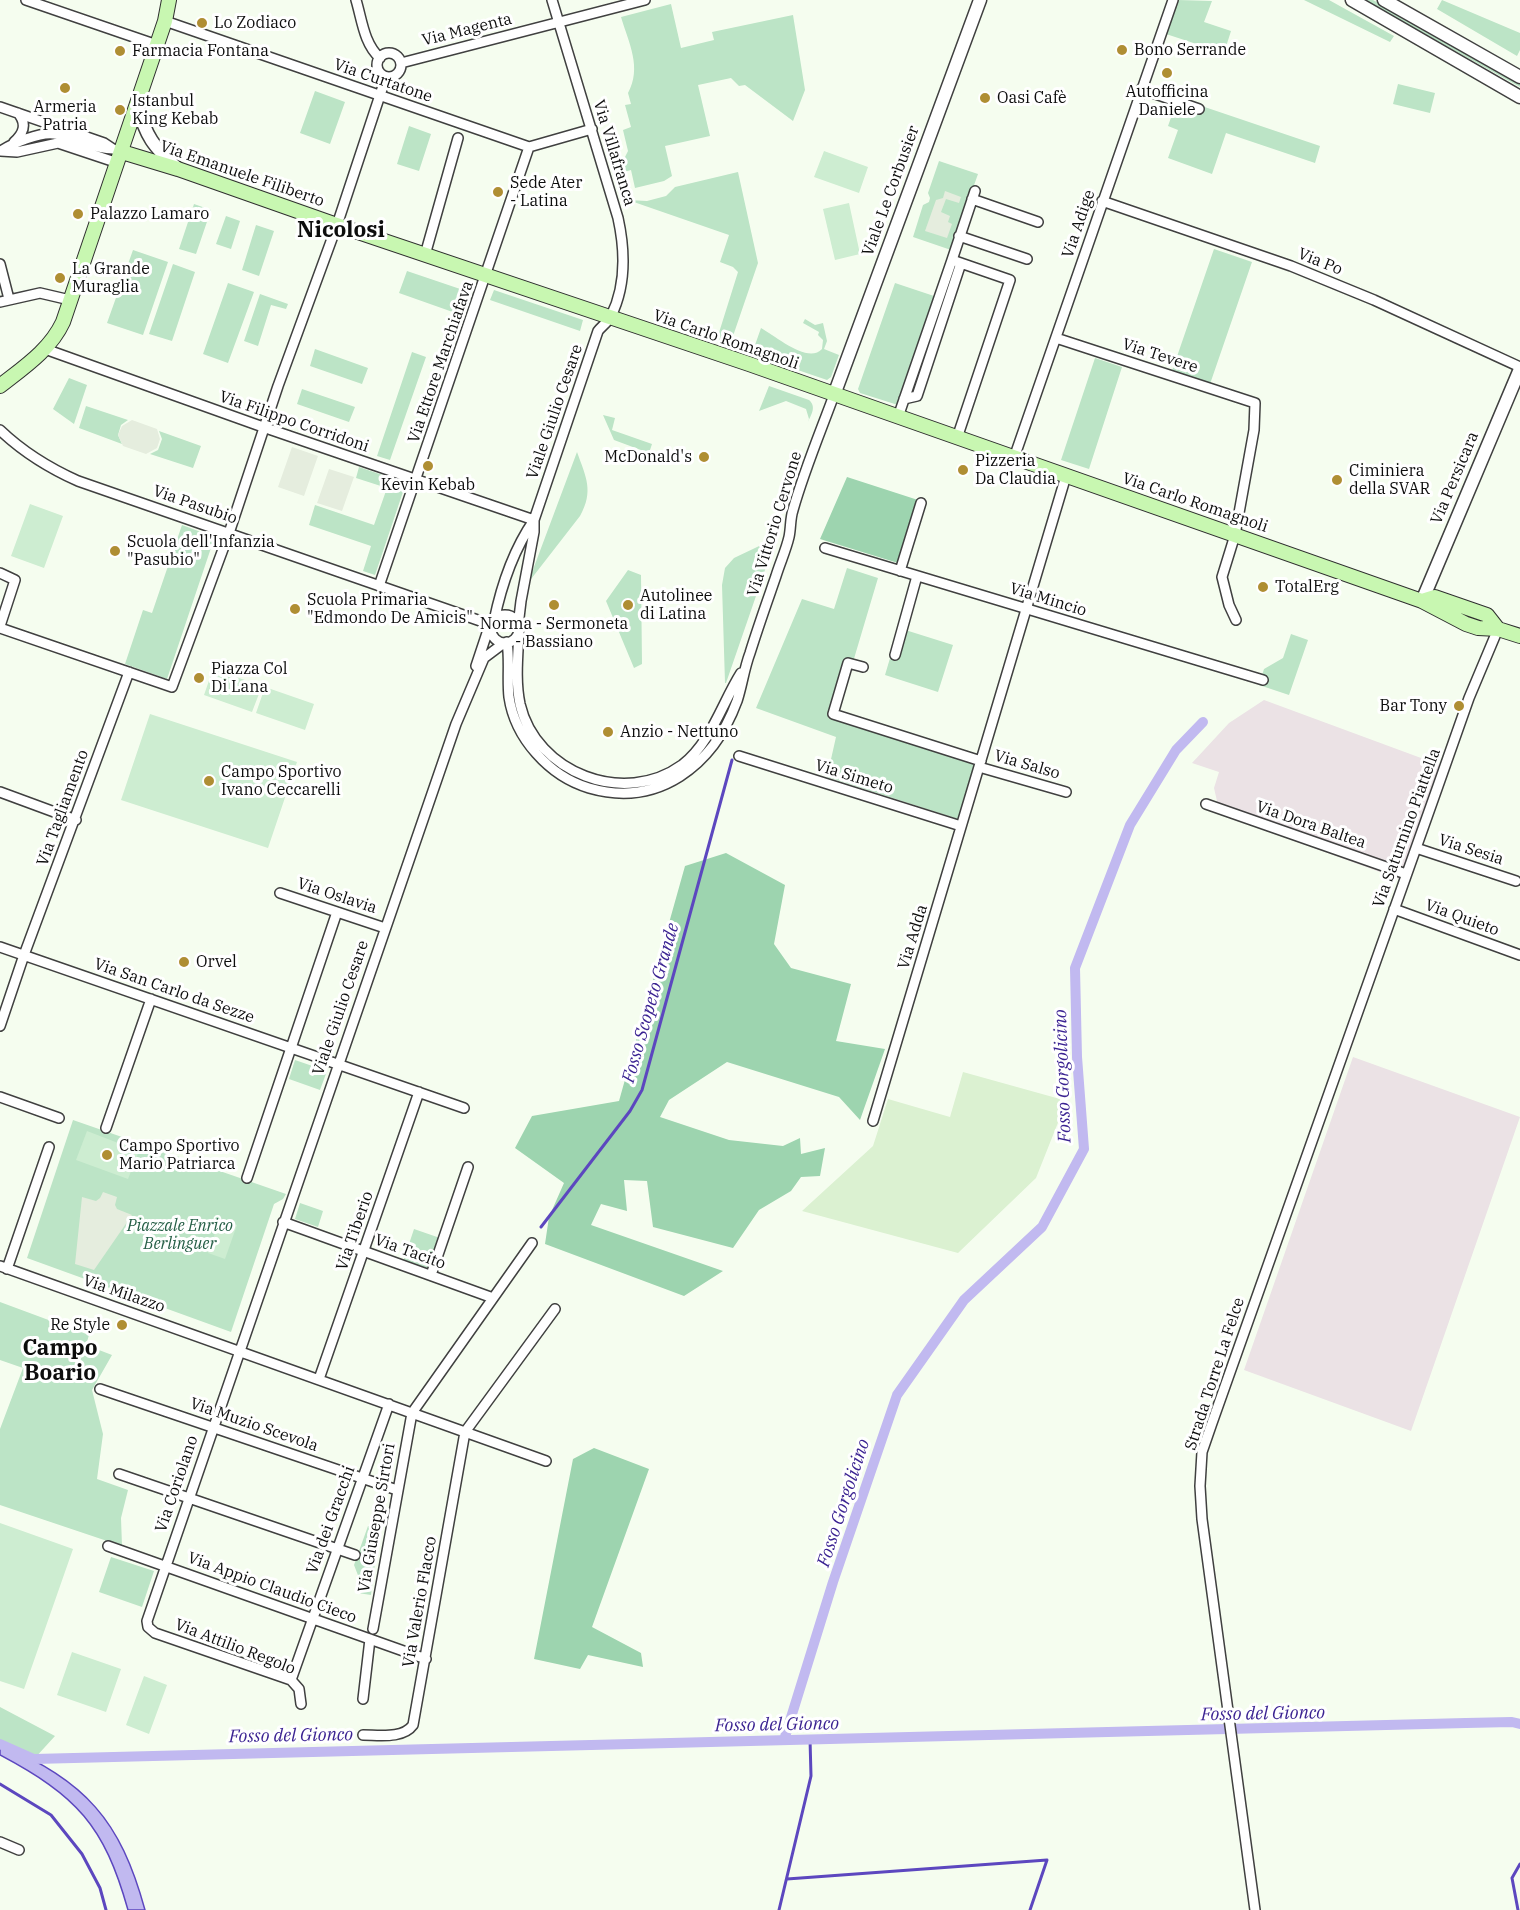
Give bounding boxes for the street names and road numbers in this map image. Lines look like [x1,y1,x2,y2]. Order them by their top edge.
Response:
street label: Via Magenta [420,10,514,50]
street label: Via Curtatone [331,55,435,107]
street label: Via Villafranca [589,98,639,208]
street label: Viale Le Corbusier [859,123,923,259]
street label: Via Emanuele Filiberto [157,137,327,211]
street label: Via Adige [1058,187,1100,261]
street label: Via Po [1295,244,1345,280]
street label: Via Ettore Marchiafava [404,278,478,446]
street label: Via Carlo Romagnoli [651,306,801,374]
street label: Via Tevere [1120,335,1200,377]
street label: Viale Giulio Cesare [523,342,587,482]
street label: Via Filippo Corridoni [217,387,371,457]
street label: Via Persicara [1427,429,1483,527]
street label: Via Vittorio Cervone [744,449,806,599]
street label: Via Carlo Romagnoli [1120,469,1270,537]
street label: Via Pasubio [150,482,240,528]
street label: Via Mincio [1007,579,1089,621]
street label: Via Salso [992,746,1062,784]
street label: Via Saturnino Piattella [1369,746,1445,910]
street label: Via Tagliamento [33,747,93,869]
street label: Via Simeto [813,756,895,798]
street label: Via Dora Baltea [1253,797,1369,853]
street label: Via Sesia [1436,830,1506,870]
street label: Via Oslavia [295,874,379,918]
street label: Via Quieto [1422,896,1502,940]
street label: Via Adda [894,902,932,972]
street label: Viale Giulio Cesare [309,938,373,1078]
street label: Via San Carlo da Sezze [91,955,257,1027]
street label: Via Tiberio [332,1189,378,1273]
street label: Via Tacito [372,1230,448,1274]
street label: Via Milazzo [80,1271,168,1317]
street label: Strada Torre La Felce [1181,1295,1249,1453]
street label: Via Muzio Scevola [187,1394,321,1456]
street label: Via Coriolano [151,1433,203,1535]
street label: Via Giuseppe Sirtori [354,1442,400,1594]
street label: Via dei Gracchi [303,1463,359,1577]
street label: Via Valerio Flacco [399,1535,441,1669]
street label: Via Appio Claudio Cieco [185,1548,359,1628]
street label: Via Attilio Regolo [172,1615,298,1679]

